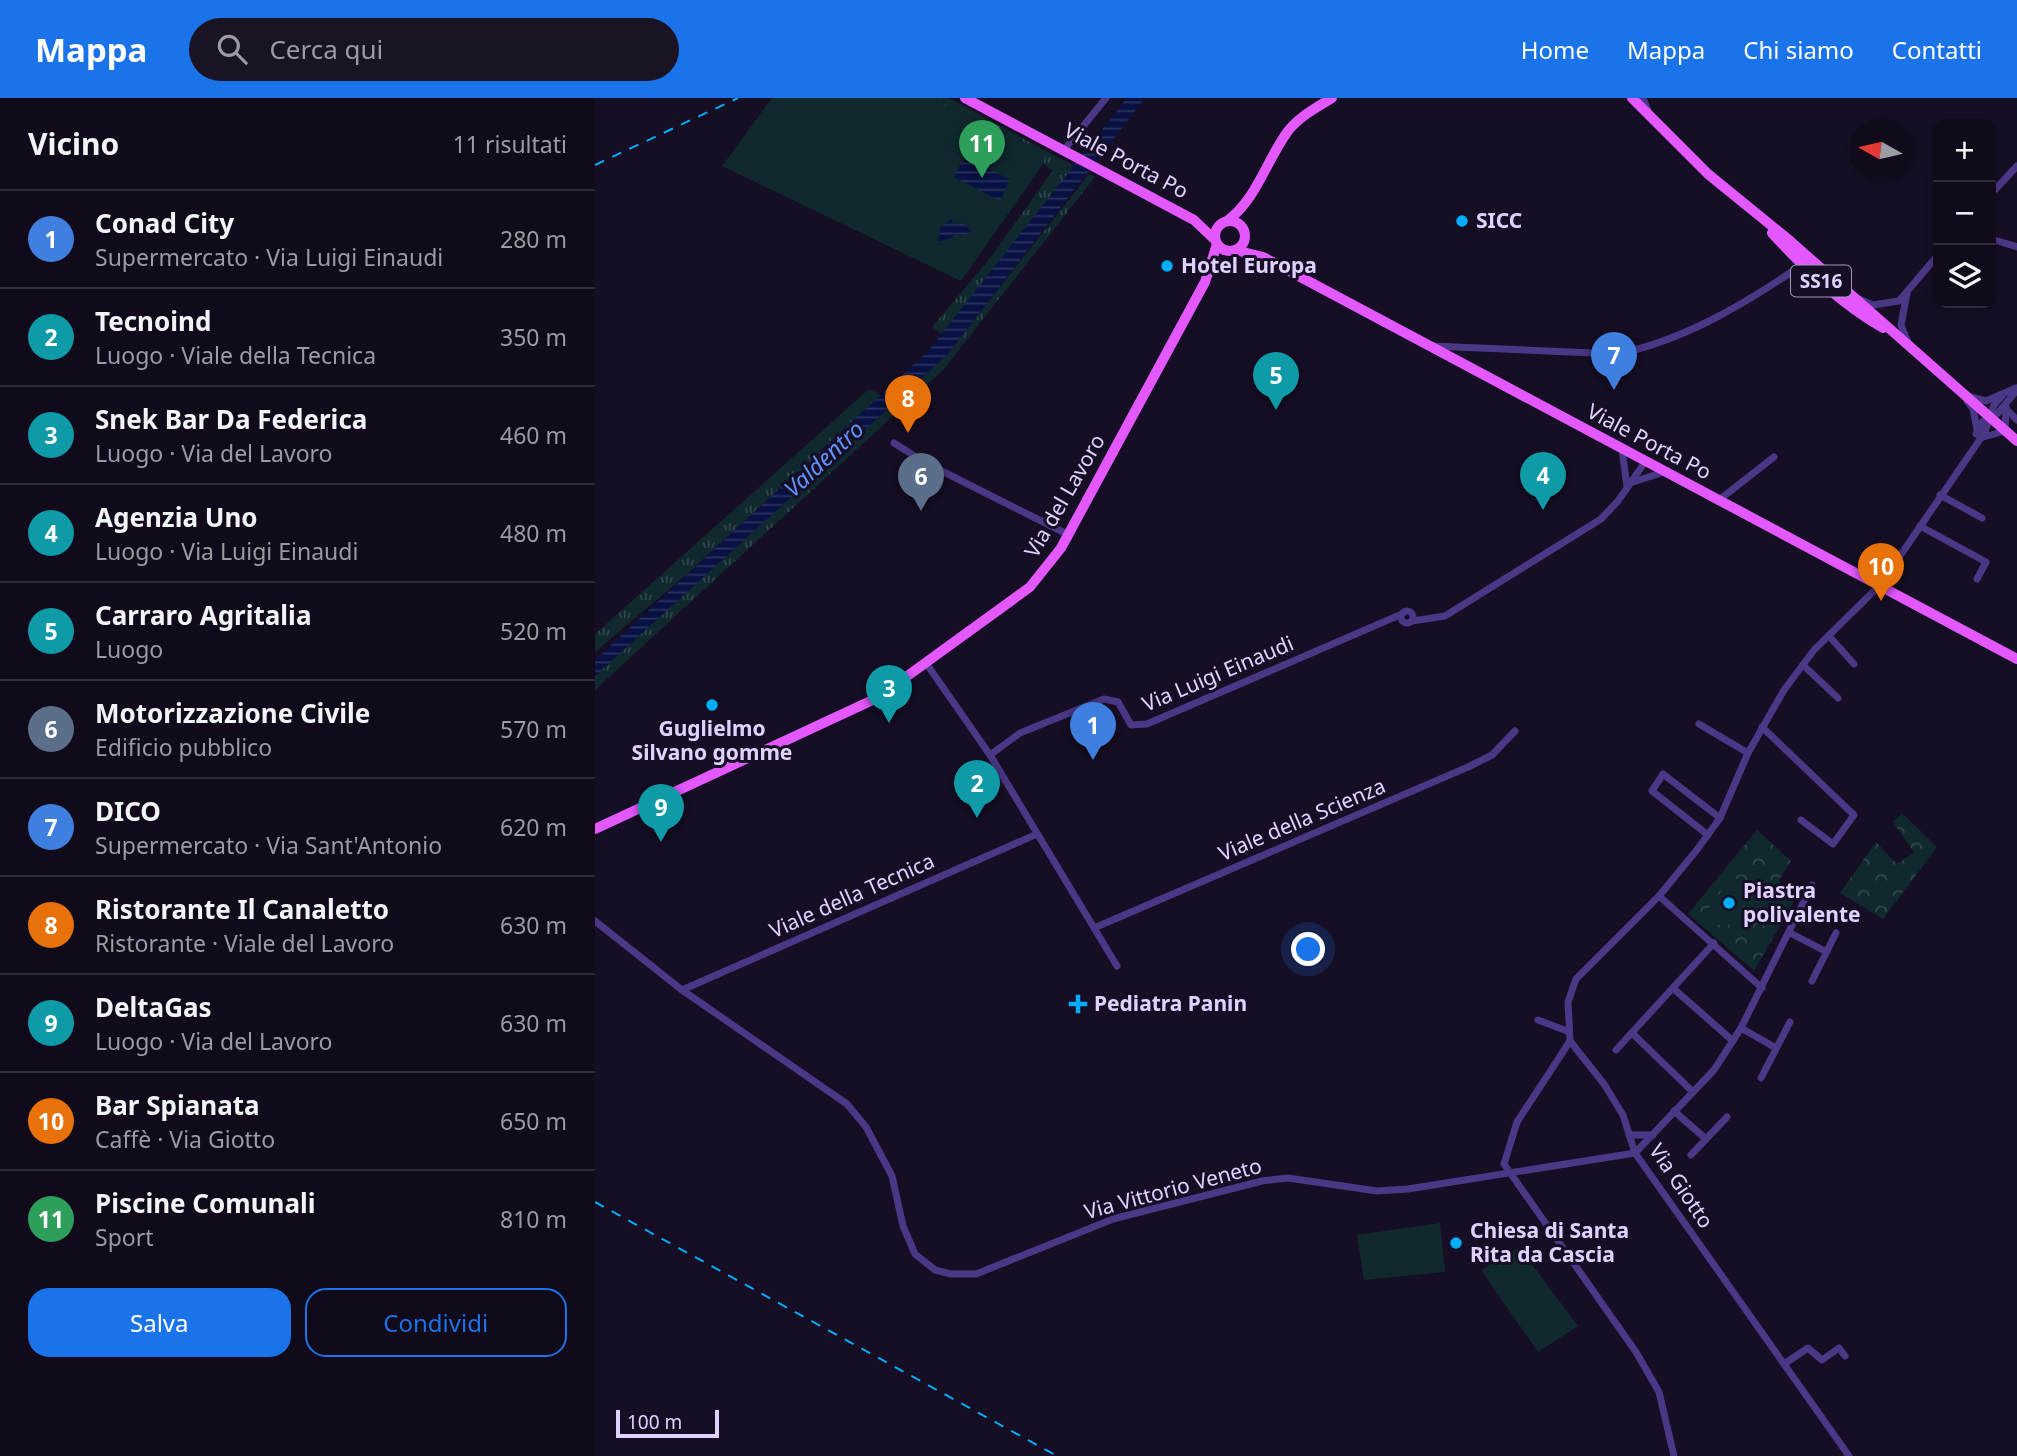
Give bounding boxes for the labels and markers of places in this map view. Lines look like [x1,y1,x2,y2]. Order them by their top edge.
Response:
pin: 11 [959,120,1005,178]
place label: SICC [1476,206,1522,234]
marker: SICC [1454,213,1470,229]
place label: Hotel Europa [1181,251,1317,279]
marker: Hotel Europa [1159,258,1175,274]
pin: 7 [1591,332,1637,390]
pin: 5 [1253,352,1299,410]
pin: 8 [885,375,931,433]
pin: 4 [1520,452,1566,510]
pin: 6 [898,453,944,511]
pin: 10 [1858,543,1904,601]
pin: 3 [866,665,912,723]
marker: Guglielmo Silvano gomme [704,697,720,713]
pin: 1 [1070,702,1116,760]
place label: Guglielmo Silvano gomme [632,714,792,766]
pin: 2 [954,760,1000,818]
pin: 9 [638,784,684,842]
place label: Piastra polivalente [1743,876,1861,928]
marker: Piastra polivalente [1721,895,1737,911]
place label: Pediatra Panin [1094,989,1247,1017]
marker: Pediatra Panin [1068,994,1088,1014]
place label: Chiesa di Santa Rita da Cascia [1470,1216,1629,1268]
marker: Chiesa di Santa Rita da Cascia [1448,1235,1464,1251]

